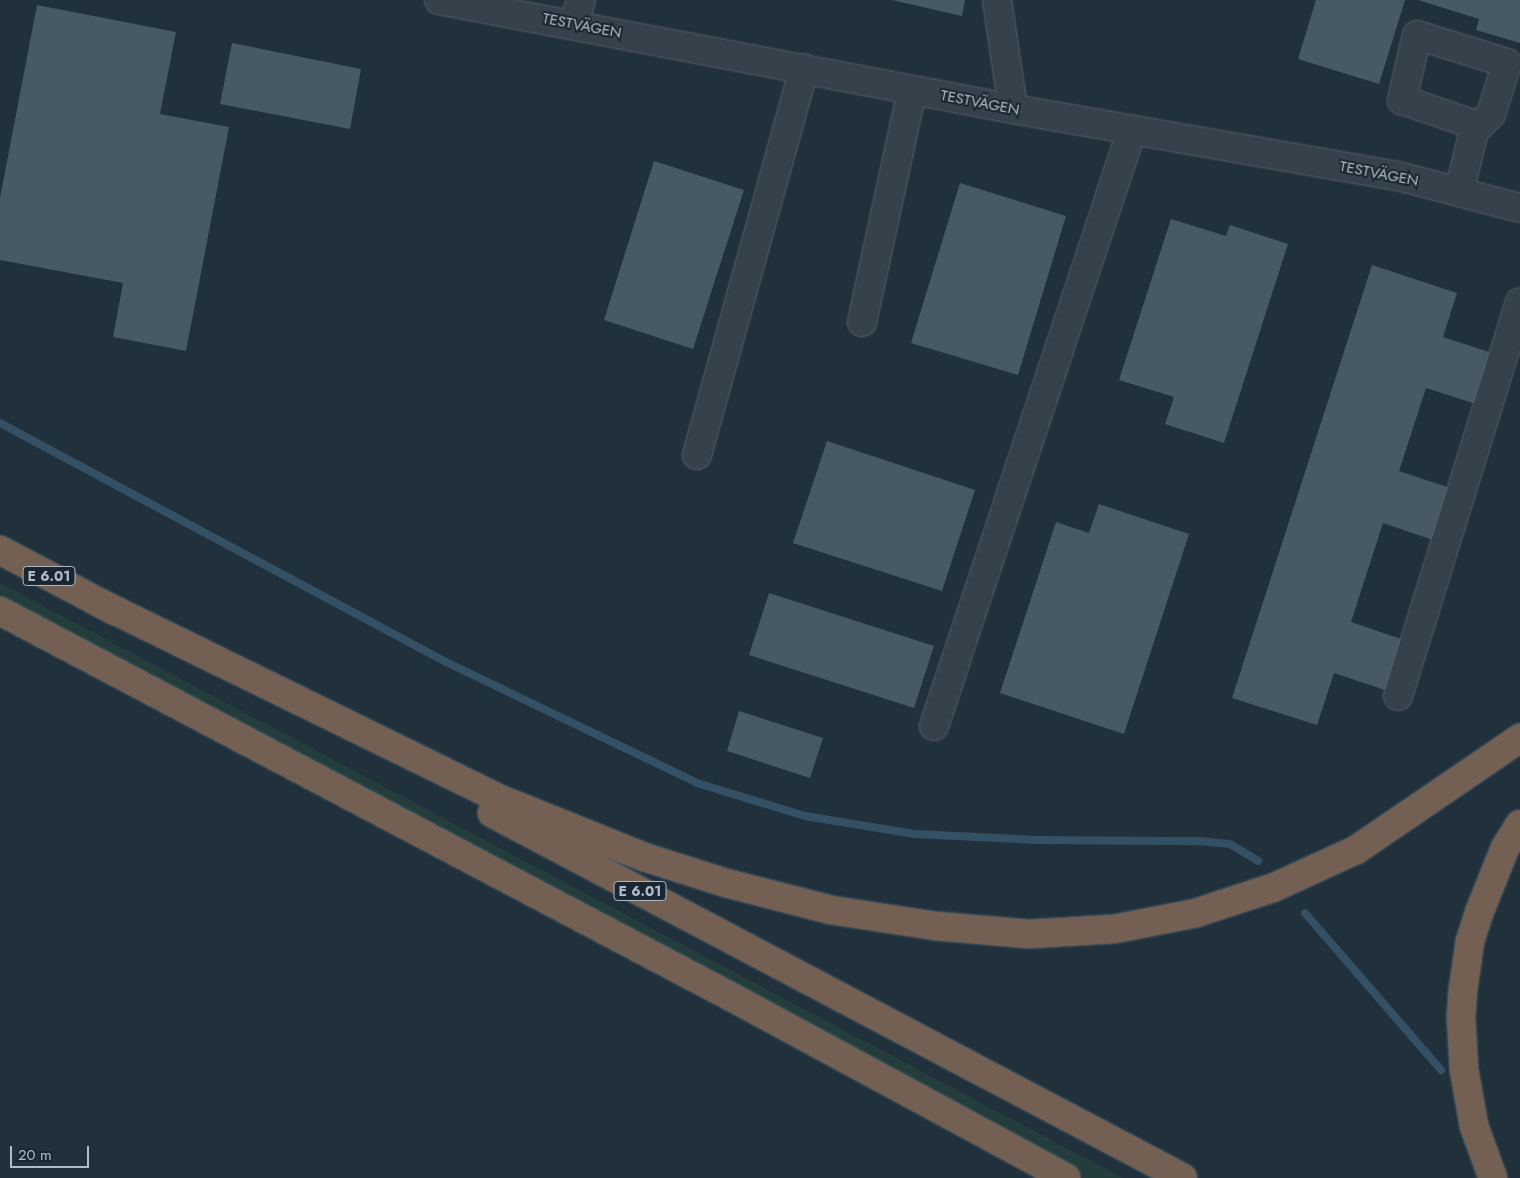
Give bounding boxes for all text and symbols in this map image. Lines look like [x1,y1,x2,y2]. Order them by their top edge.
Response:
street label: TESTVÄGEN [541,10,623,42]
street label: TESTVÄGEN [939,87,1021,119]
street label: TESTVÄGEN [1338,158,1420,190]
road number: E 6.01 [22,564,76,588]
road number: E 6.01 [612,879,668,902]
scale bar [12,1136,91,1168]
text: 20 m [18,1144,52,1166]

